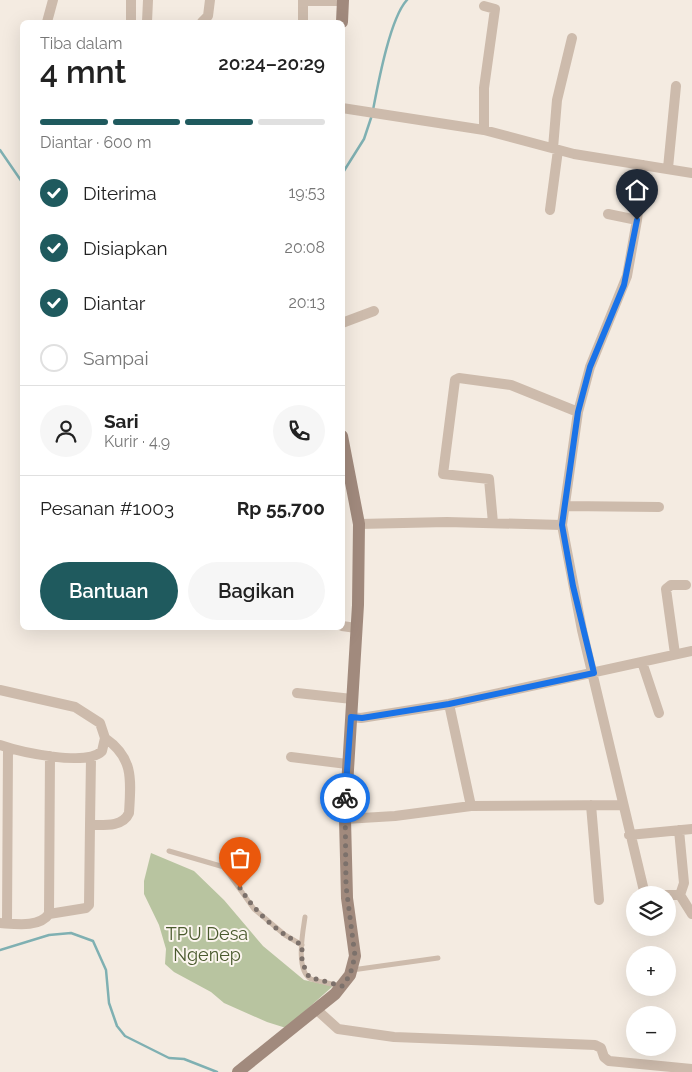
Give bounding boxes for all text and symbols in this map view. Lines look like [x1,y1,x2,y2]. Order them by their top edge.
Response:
text: Tiba dalam [40,34,122,53]
text: 20:24–20:29 [218,52,325,74]
text: 4 mnt [40,53,126,90]
text: Diantar · 600 m [40,133,151,152]
pin [616,169,658,220]
icon: home [623,176,651,204]
icon: check [40,179,68,207]
text: Diterima [83,182,157,204]
text: 19:53 [289,183,325,202]
icon: check [40,234,68,262]
text: Disiapkan [83,237,168,259]
text: 20:08 [285,238,325,257]
icon: check [40,289,68,317]
text: Diantar [83,292,145,314]
text: 20:13 [288,293,325,312]
text: Sampai [83,347,149,369]
button: person [40,405,92,457]
button: phone [273,405,325,457]
text: Sari [104,410,139,432]
text: Kurir · 4.9 [104,432,170,451]
text: Pesanan #1003 [40,497,174,519]
text: Rp 55,700 [237,497,325,519]
button: Bantuan [40,562,178,620]
button: Bagikan [188,562,325,620]
courier [320,773,370,823]
icon: bike [331,784,359,812]
pin [219,837,261,888]
icon: bag [226,844,254,872]
map controls [626,886,676,1056]
button: layers [626,886,676,936]
park label: TPU Desa Ngenep [166,923,248,965]
button: + [626,946,676,996]
button: − [626,1006,676,1056]

